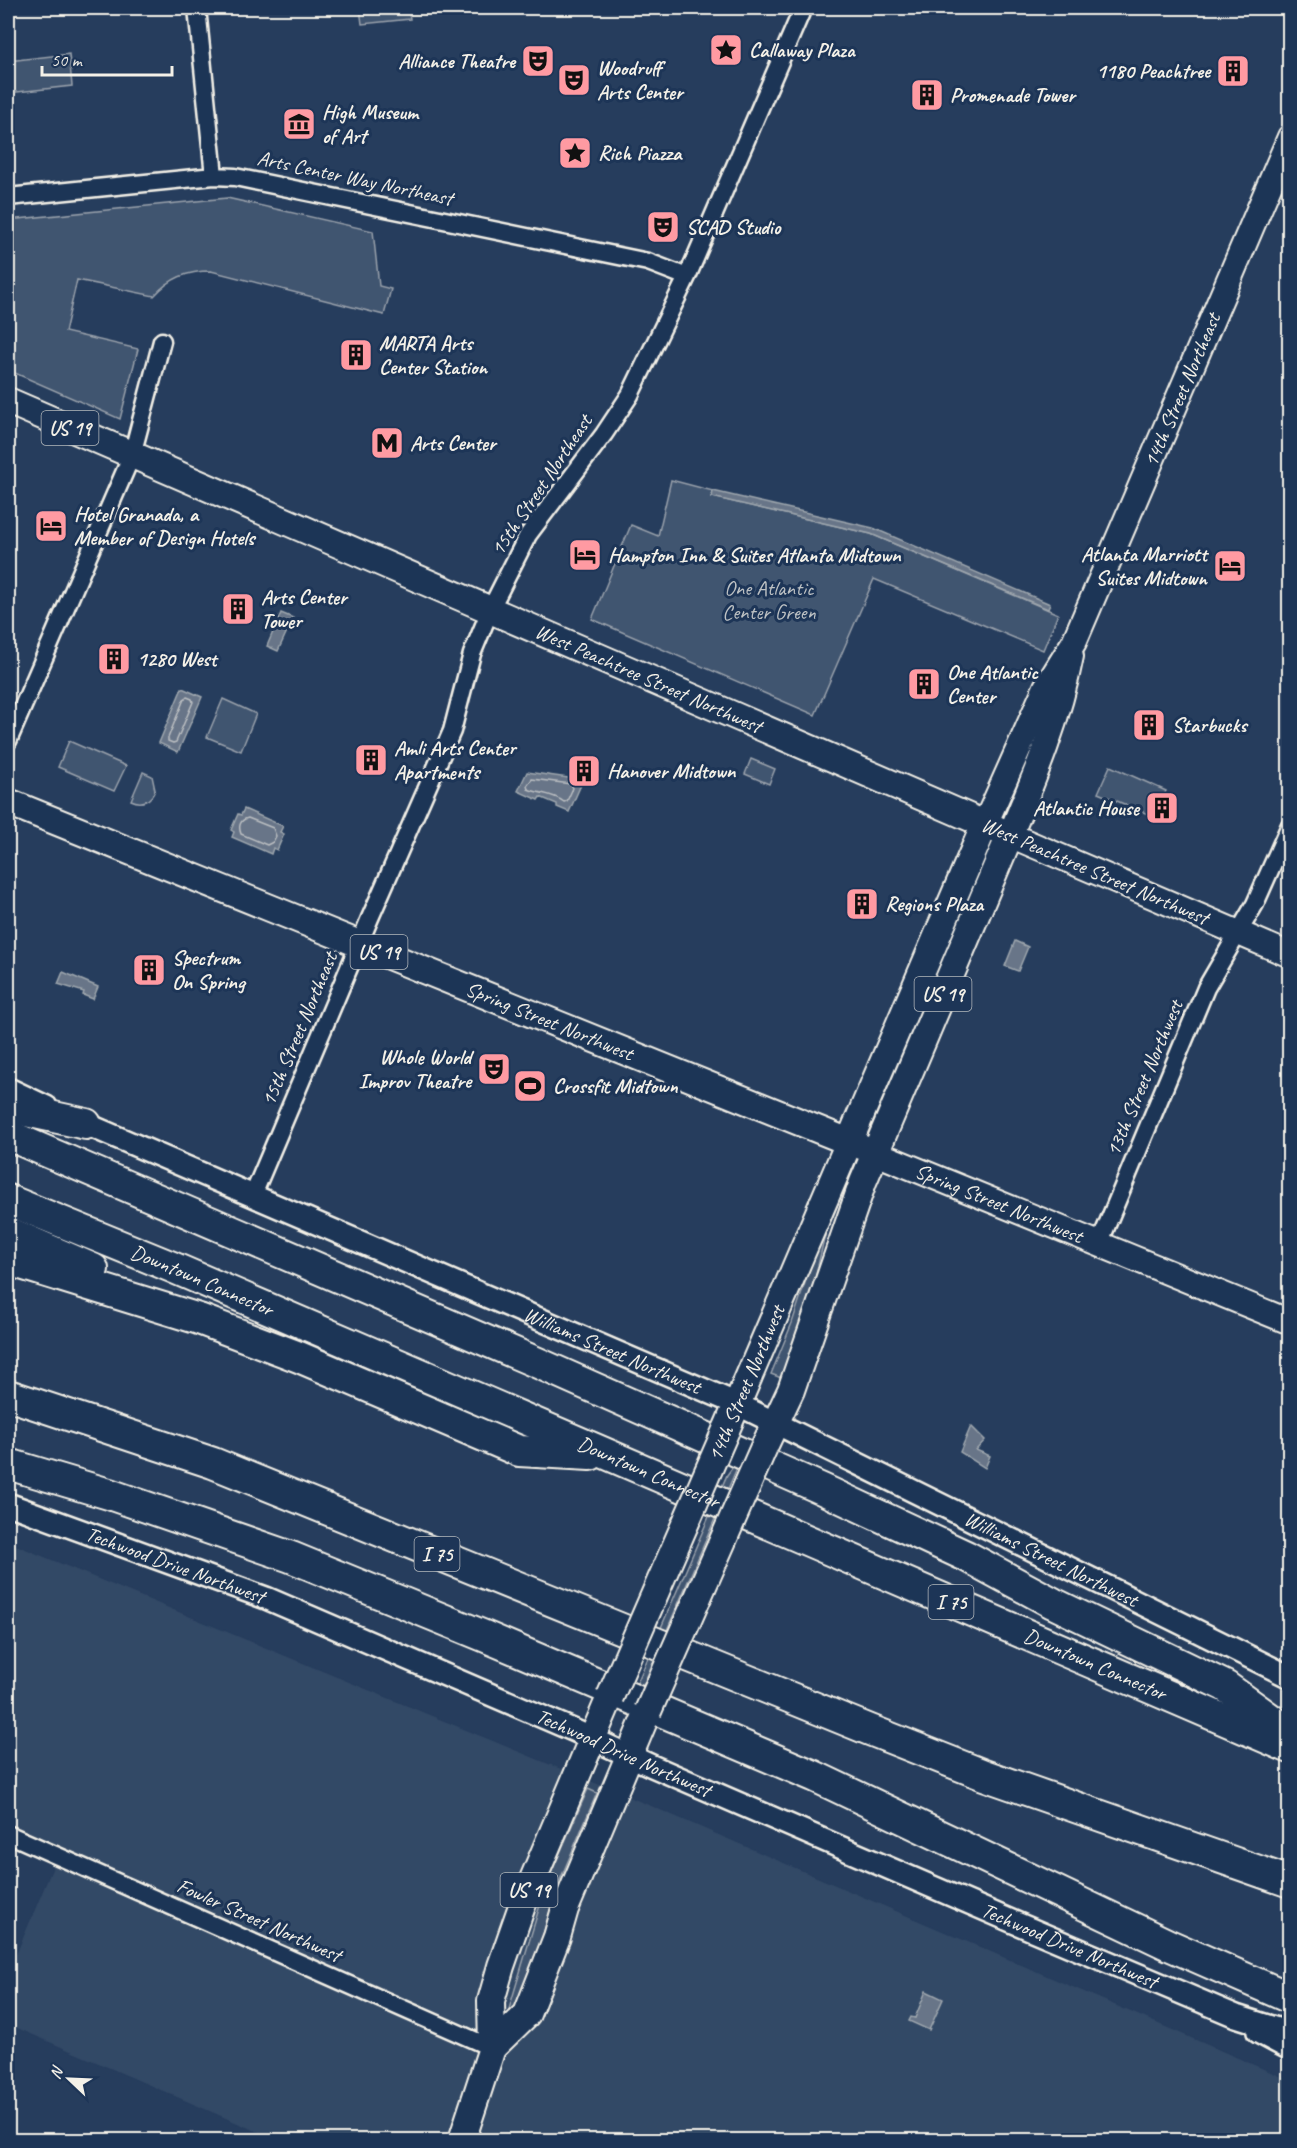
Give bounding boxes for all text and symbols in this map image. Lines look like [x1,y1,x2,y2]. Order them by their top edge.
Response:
place icon: Callaway Plaza [708,32,744,68]
place label: Callaway Plaza [749,37,856,63]
scale bar [42,39,172,77]
theatre icon: Alliance Theatre [520,43,556,79]
place label: Alliance Theatre [398,48,517,74]
text: 50 m [51,49,84,71]
building icon: 1180 Peachtree [1215,53,1251,89]
place label: Woodruff Arts Center [597,55,685,105]
place label: 1180 Peachtree [1096,58,1212,84]
theatre icon: Woodruff Arts Center [556,62,592,98]
building icon: Promenade Tower [909,77,945,113]
place label: Promenade Tower [950,82,1077,108]
place label: High Museum of Art [322,99,420,149]
museum icon: High Museum of Art [281,106,317,142]
place icon: Rich Piazza [557,135,593,171]
place label: Rich Piazza [598,140,683,166]
street label: Arts Center Way Northeast [255,145,458,212]
theatre icon: SCAD Studio [645,209,681,245]
place label: SCAD Studio [686,214,782,240]
street label: 14th Street Northeast [1137,307,1227,471]
place label: MARTA Arts Center Station [379,330,489,380]
building icon: MARTA Arts Center Station [338,337,374,373]
street label: 15th Street Northeast [484,408,599,560]
road number: US 19 [42,411,98,445]
metro station icon: Arts Center [369,425,405,461]
place label: Arts Center [410,430,498,456]
place label: Hotel Granada, a Member of Design Hotels [74,501,257,551]
hotel icon: Hotel Granada, a Member of Design Hotels [33,508,69,544]
hotel icon: Hampton Inn & Suites Atlanta Midtown [567,537,603,573]
place label: Atlanta Marriott Suites Midtown [1081,541,1210,591]
place label: Hampton Inn & Suites Atlanta Midtown [608,542,902,568]
hotel icon: Atlanta Marriott Suites Midtown [1212,548,1248,584]
park label: One Atlantic Center Green [722,575,816,625]
place label: Arts Center Tower [261,584,349,634]
building icon: Arts Center Tower [220,591,256,627]
street label: West Peachtree Street Northwest [531,618,768,740]
building icon: 1280 West [96,641,132,677]
place label: 1280 West [137,646,220,672]
place label: One Atlantic Center [947,659,1039,709]
building icon: One Atlantic Center [906,666,942,702]
building icon: Starbucks [1131,707,1167,743]
place label: Starbucks [1172,712,1249,738]
place label: Amli Arts Center Apartments [394,735,518,785]
building icon: Amli Arts Center Apartments [353,742,389,778]
building icon: Hanover Midtown [566,753,602,789]
place label: Hanover Midtown [607,758,737,784]
building icon: Atlantic House [1144,790,1180,826]
place label: Atlantic House [1033,795,1141,821]
street label: West Peachtree Street Northwest [978,811,1215,932]
building icon: Regions Plaza [844,886,880,922]
place label: Regions Plaza [885,891,984,917]
road number: US 19 [350,935,407,969]
place label: Spectrum On Spring [172,945,247,995]
street label: 15th Street Northeast [255,946,344,1110]
building icon: Spectrum On Spring [131,952,167,988]
street label: Spring Street Northwest [462,975,639,1067]
road number: US 19 [914,977,972,1011]
street label: 13th Street Northwest [1099,994,1189,1160]
place label: Whole World Improv Theatre [359,1044,475,1094]
theatre icon: Whole World Improv Theatre [476,1051,512,1087]
sports icon: Crossfit Midtown [512,1068,548,1104]
place label: Crossfit Midtown [553,1073,678,1099]
street label: Spring Street Northwest [912,1158,1088,1250]
street label: Downtown Connector [127,1239,279,1323]
street label: 14th Street Northwest [701,1299,791,1465]
street label: Williams Street Northwest [520,1301,707,1401]
street label: Downtown Connector [574,1430,726,1515]
street label: Williams Street Northwest [960,1505,1144,1614]
street label: Techwood Drive Northwest [82,1520,271,1610]
road number: I 75 [414,1537,460,1571]
road number: I 75 [928,1585,974,1619]
street label: Downtown Connector [1020,1622,1172,1707]
street label: Techwood Drive Northwest [532,1703,717,1804]
street label: Fowler Street Northwest [173,1872,348,1969]
road number: US 19 [500,1873,558,1907]
street label: Techwood Drive Northwest [978,1897,1164,1995]
north arrow [39,2049,99,2109]
text: N [45,2062,68,2082]

